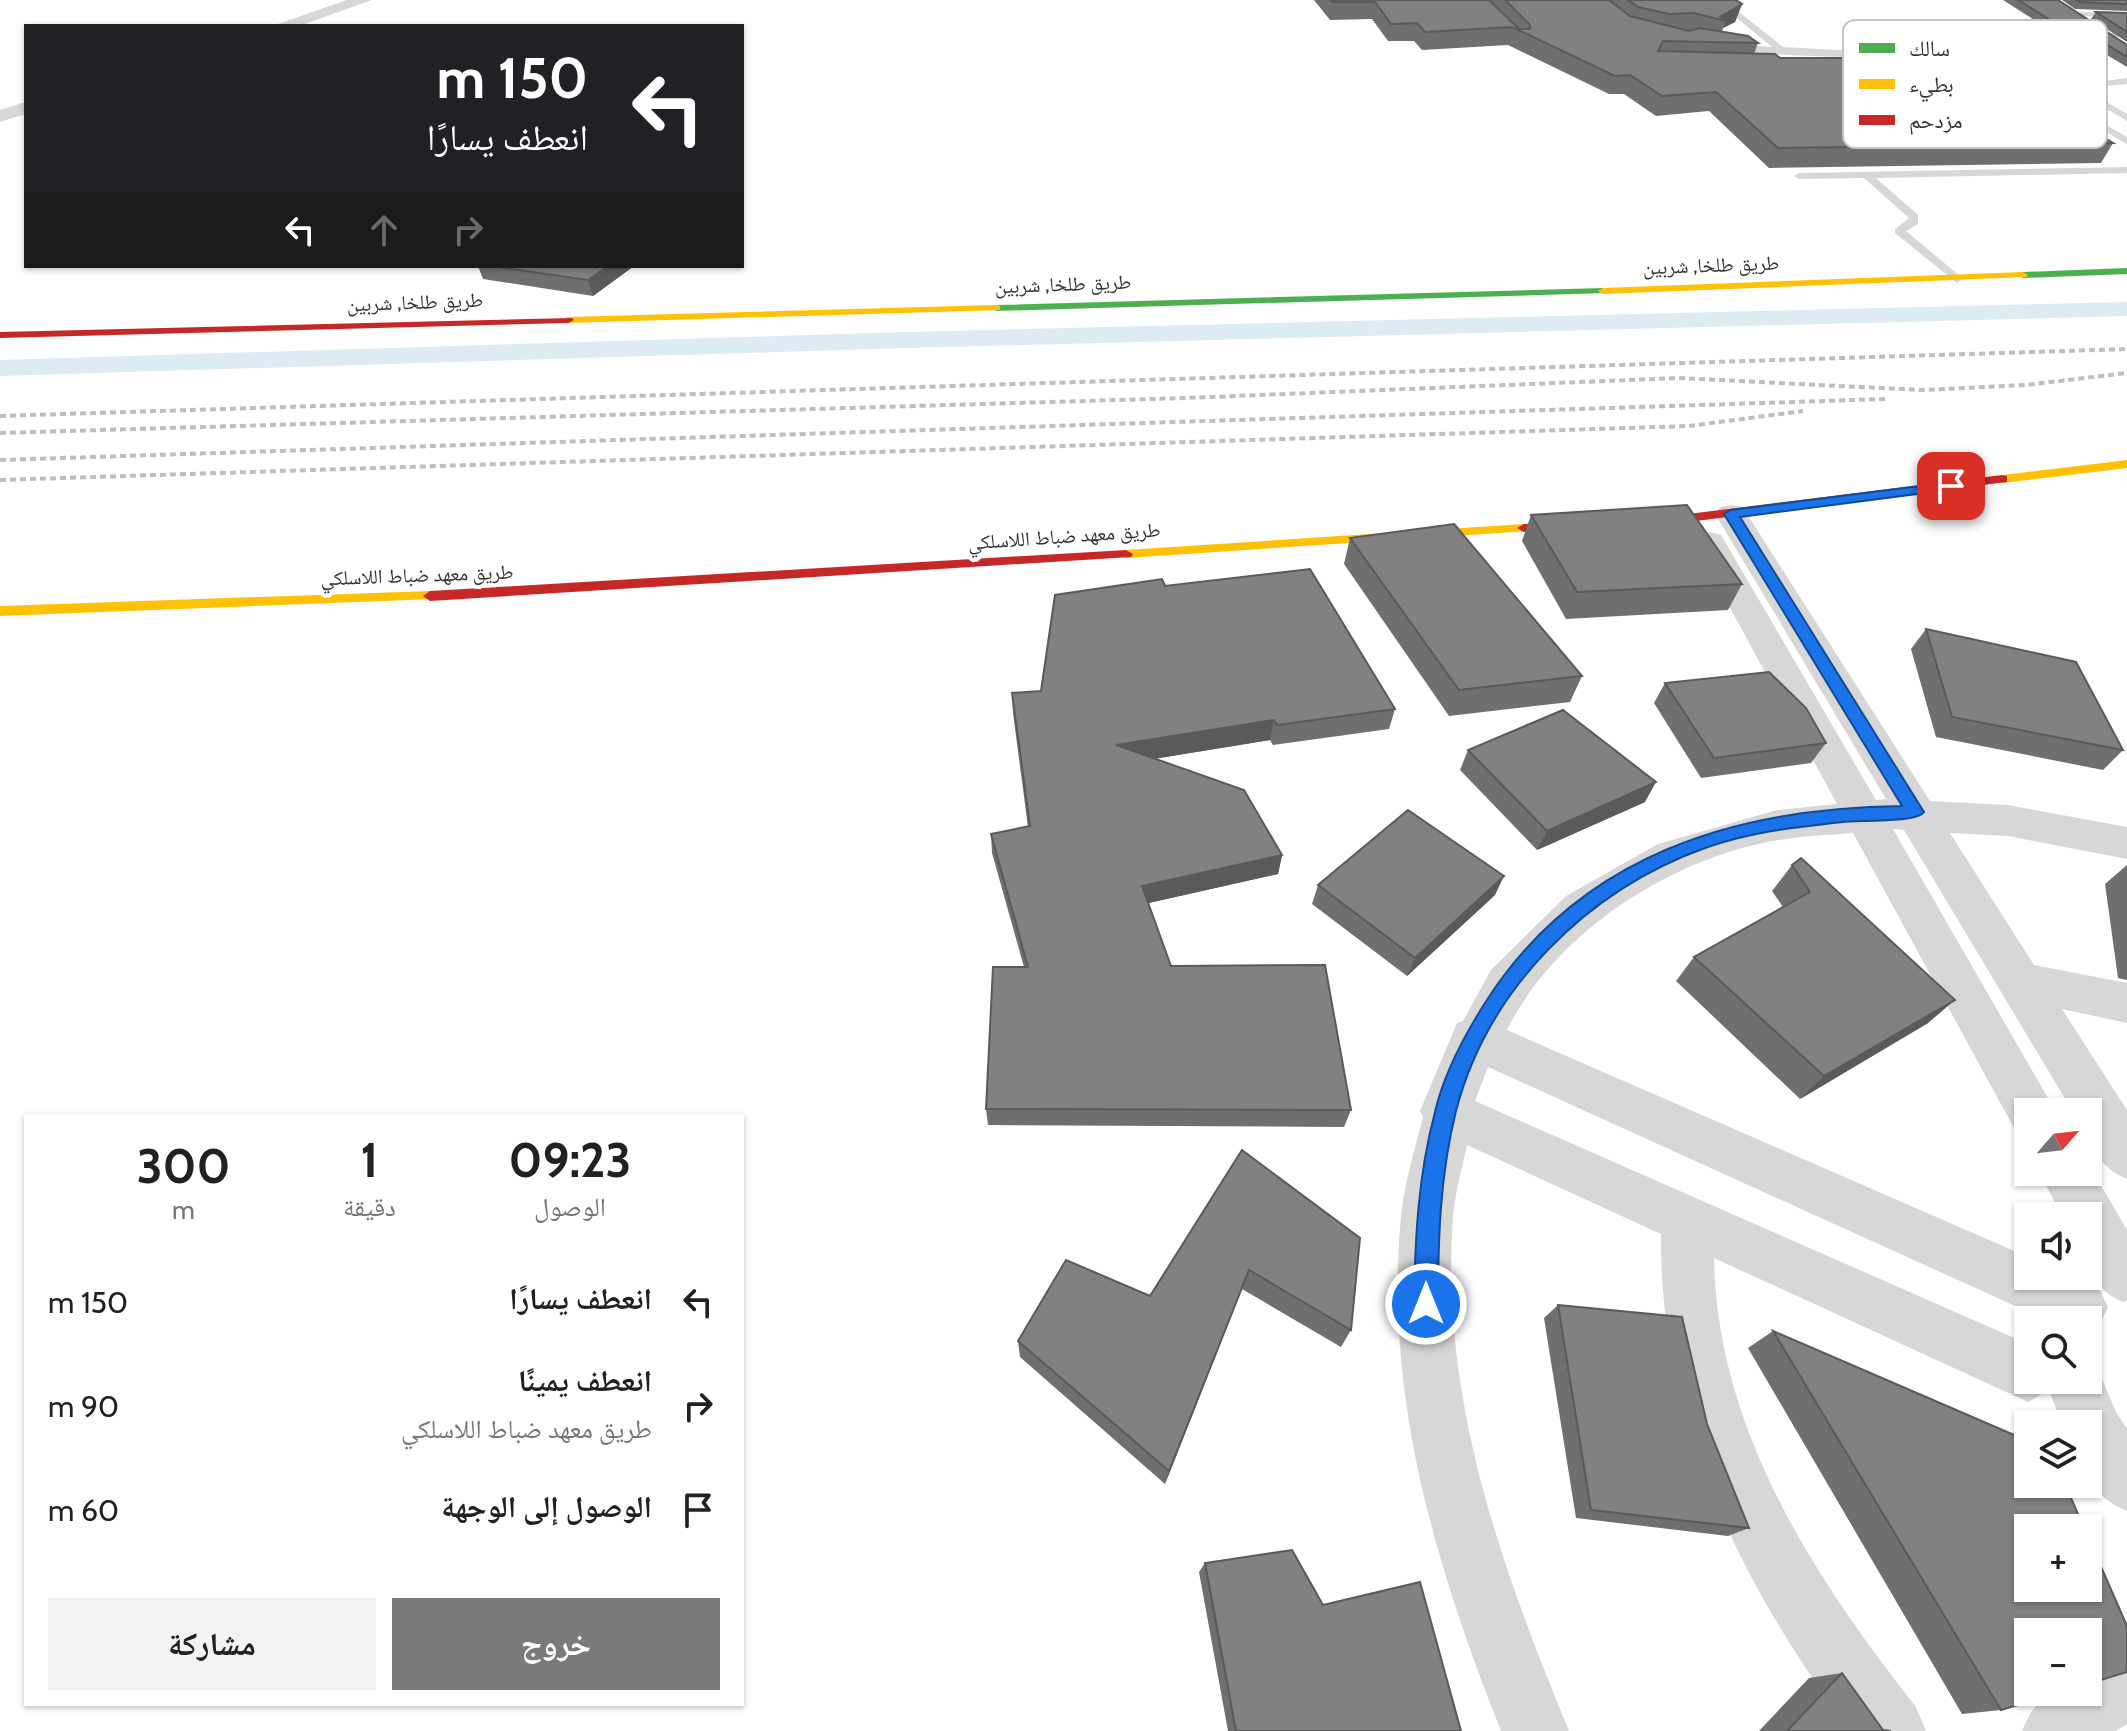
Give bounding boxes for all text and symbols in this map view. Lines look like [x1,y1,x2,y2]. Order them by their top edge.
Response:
legend [1843,20,2107,148]
text: سالك [1909,35,1950,62]
text: 150 m [436,44,588,112]
icon: left [616,56,720,160]
text: بطيء [1909,71,1954,102]
text: مزدحم [1909,107,1963,135]
text: انعطف يسارًا [427,115,588,159]
icon: left [278,208,322,252]
icon: ahead [362,208,406,252]
icon: right [446,208,490,252]
street label: طريق طلخا, شربين [1642,251,1780,279]
street label: طريق طلخا, شربين [994,270,1132,298]
street label: طريق طلخا, شربين [346,288,484,316]
pin [1917,452,1985,520]
icon: arrive [1929,464,1973,508]
street label: طريق معهد ضباط اللاسلكي [967,517,1161,559]
street label: طريق معهد ضباط اللاسلكي [320,560,514,594]
north arrow [2014,1098,2102,1186]
map controls [2014,1098,2102,1706]
text: 1 [361,1131,378,1189]
text: 09:23 [509,1131,631,1189]
text: 300 [137,1137,230,1195]
text: دقيقة [343,1191,396,1223]
text: الوصول [534,1191,606,1223]
text: m [172,1194,195,1226]
button: sound [2014,1202,2102,1290]
position arrow [1384,1262,1468,1346]
text: انعطف يسارًا [509,1280,652,1317]
icon: left [676,1280,720,1324]
text: 150 m [48,1284,128,1321]
button: search [2014,1306,2102,1394]
text: انعطف يمينًا [518,1362,652,1399]
icon: right [676,1384,720,1428]
text: 90 m [48,1388,119,1425]
button: layers [2014,1410,2102,1498]
text: طريق معهد ضباط اللاسلكي [401,1413,652,1445]
text: الوصول إلى الوجهة [441,1488,652,1525]
icon: arrive [676,1488,720,1532]
text: 60 m [48,1492,119,1529]
button: + [2014,1514,2102,1602]
button: مشاركة [48,1598,376,1690]
button: خروج [392,1598,720,1690]
button: − [2014,1618,2102,1706]

